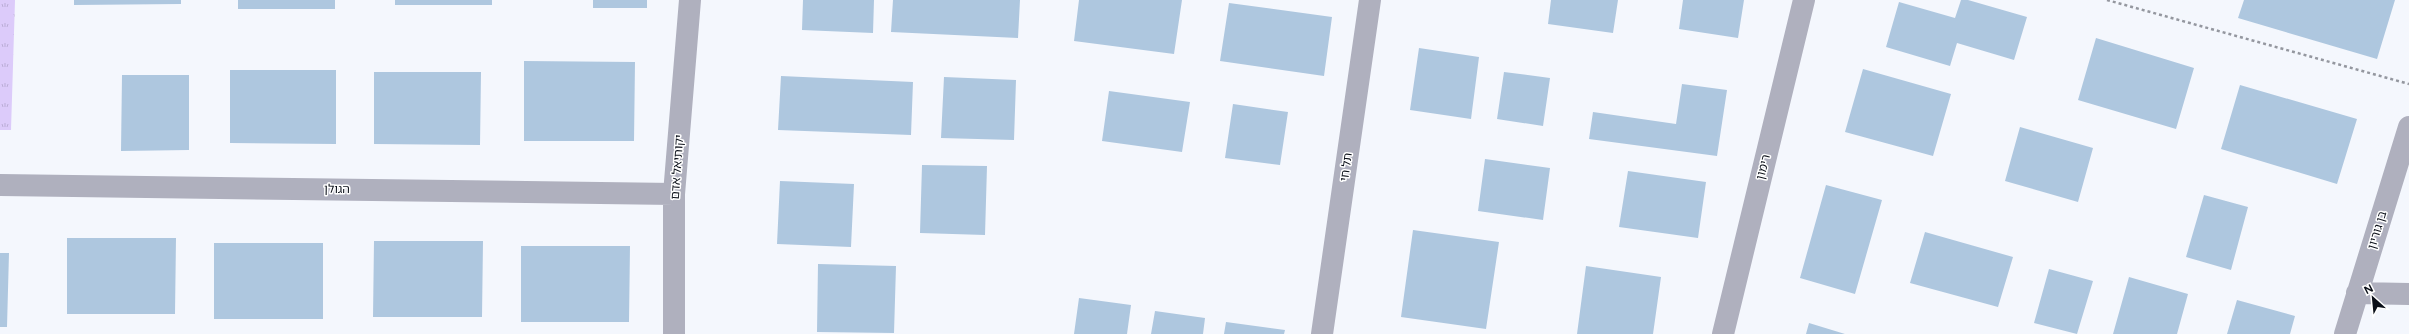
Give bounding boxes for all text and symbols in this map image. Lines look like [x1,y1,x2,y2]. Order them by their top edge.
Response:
street label: יקותיאל אדם [668,134,686,200]
street label: תל חי [1337,152,1355,182]
street label: רימון [1753,153,1773,181]
street label: הגולן [324,182,350,196]
street label: בן גוריון [2365,209,2389,251]
north arrow [2353,278,2393,318]
text: N [2362,282,2375,297]

